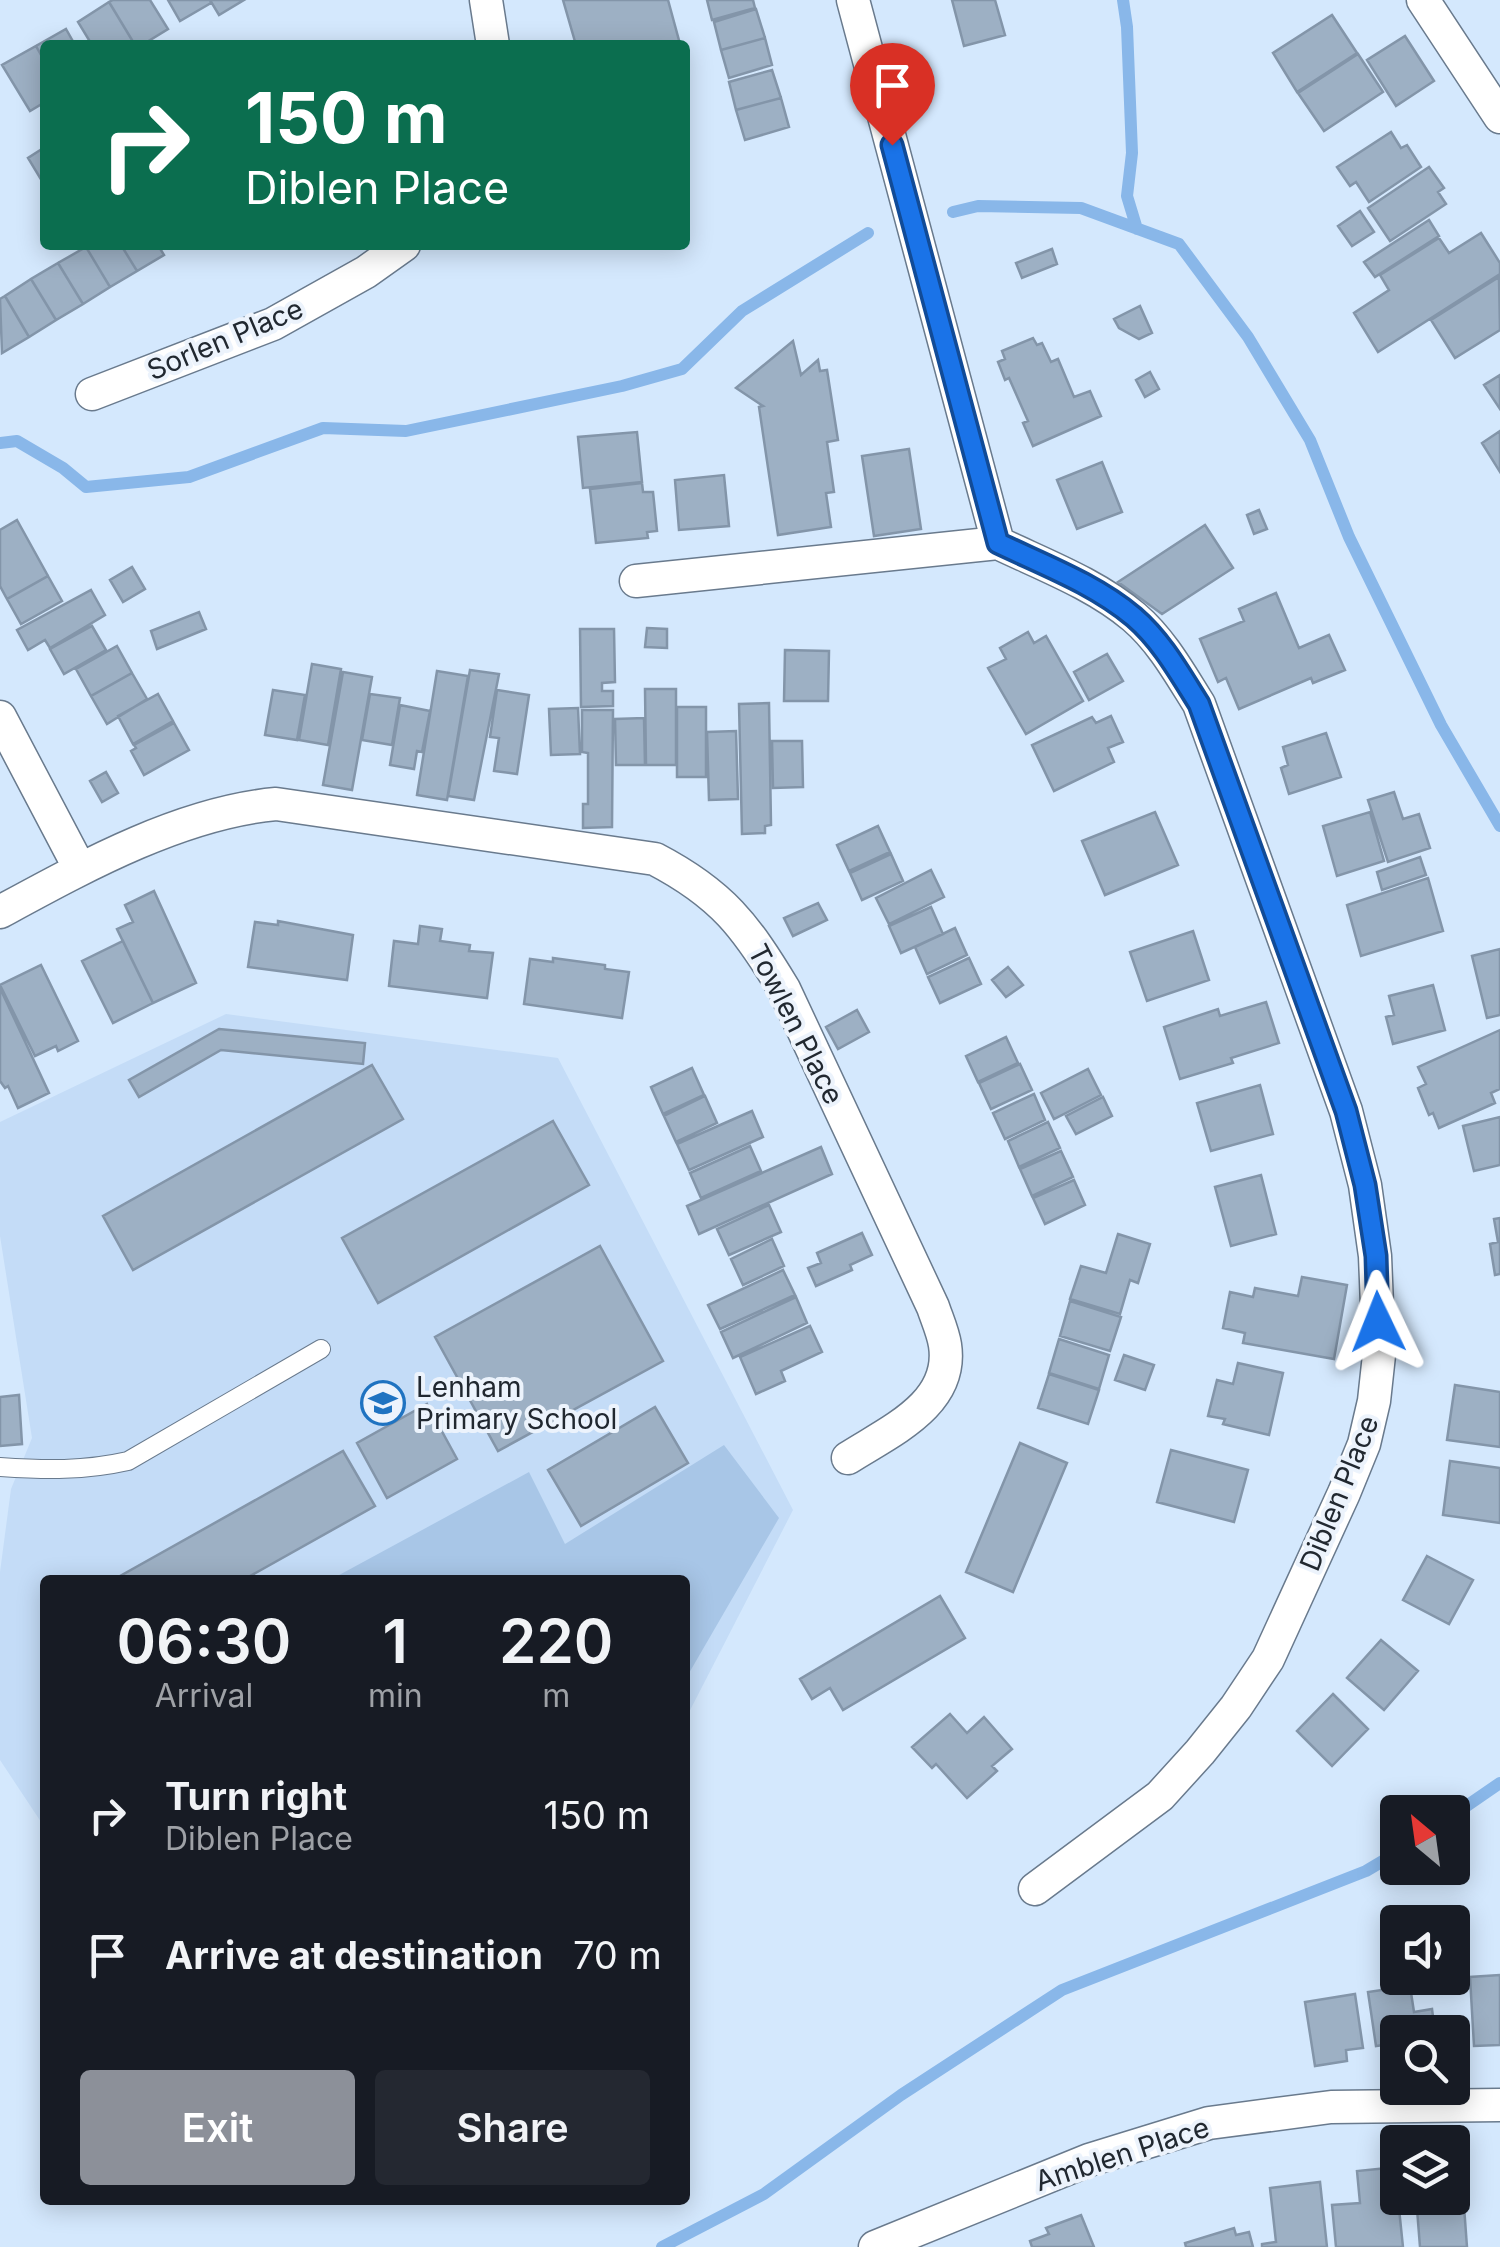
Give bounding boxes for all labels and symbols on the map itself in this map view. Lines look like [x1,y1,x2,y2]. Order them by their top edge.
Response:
pin [850,43,935,146]
street label: Sorlen Place [142,291,308,387]
street label: Towlen Place [741,938,851,1110]
position arrow [1326,1270,1430,1374]
place label: Lenham Primary School [416,1370,617,1436]
school or university icon: Lenham Primary School [360,1380,406,1426]
street label: Diblen Place [1292,1410,1386,1576]
north arrow [1380,1795,1470,1885]
street label: Amblen Place [1031,2110,1213,2198]

